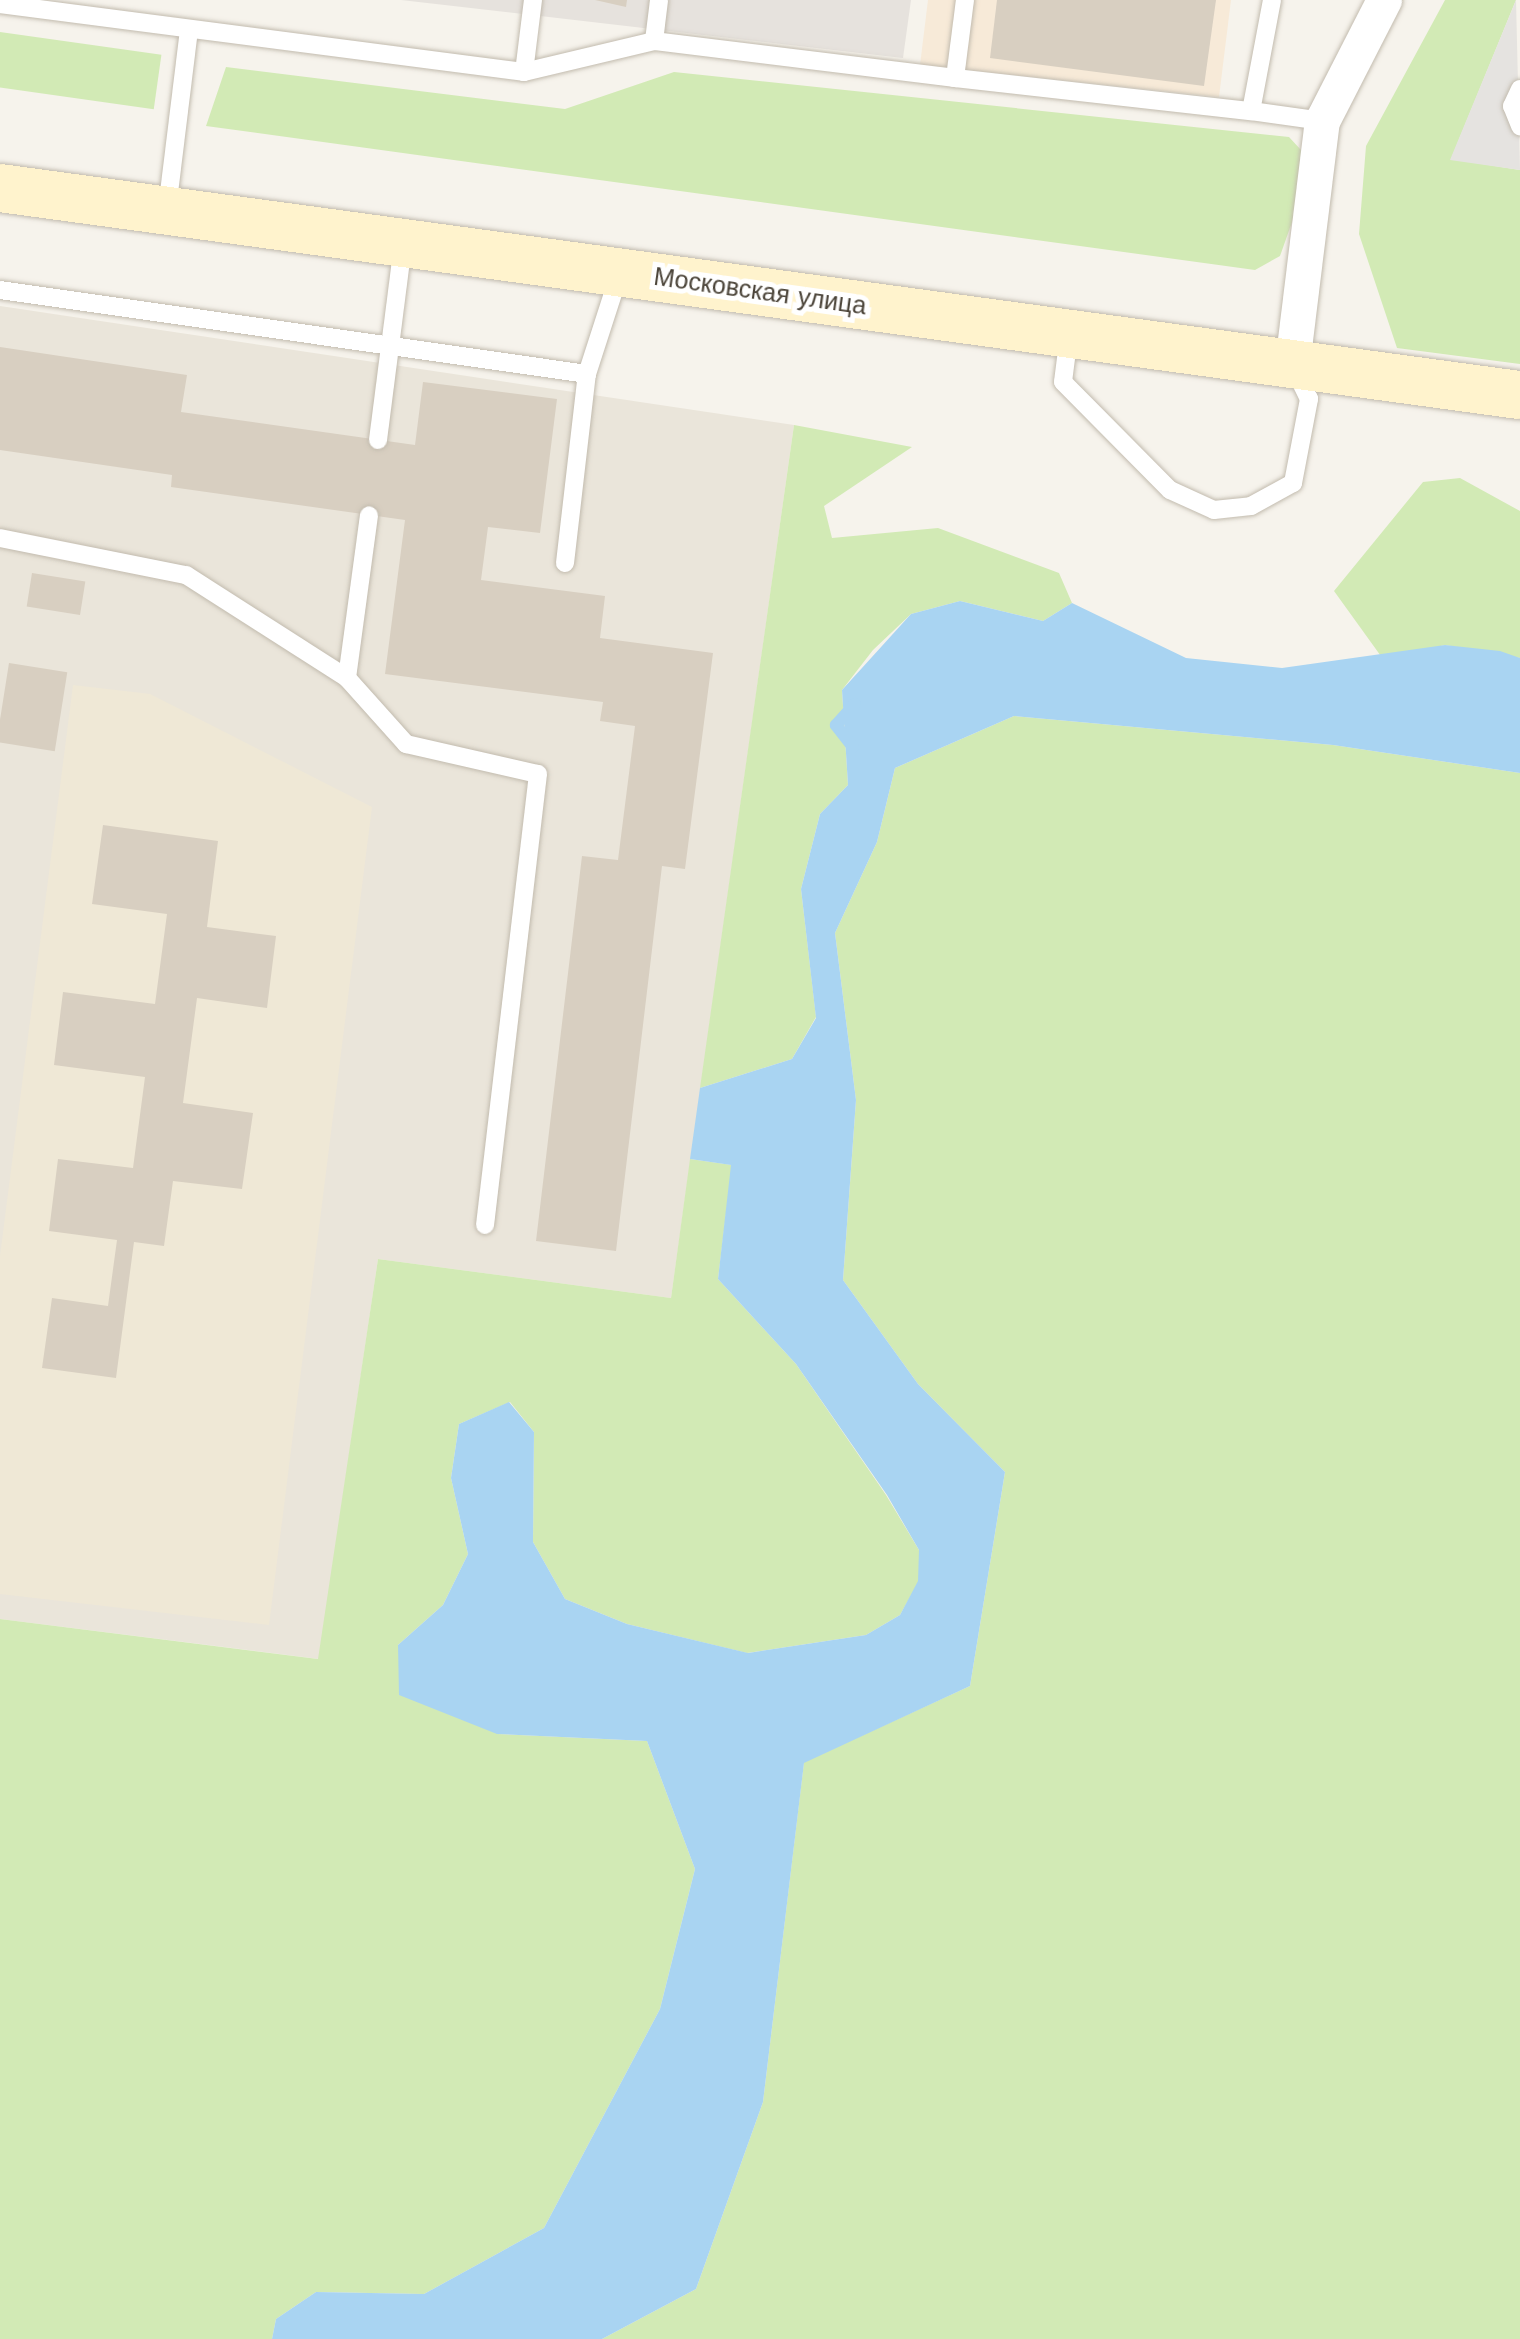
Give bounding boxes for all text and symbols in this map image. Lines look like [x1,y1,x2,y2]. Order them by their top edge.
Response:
street label: Московская улица [652,262,868,322]

